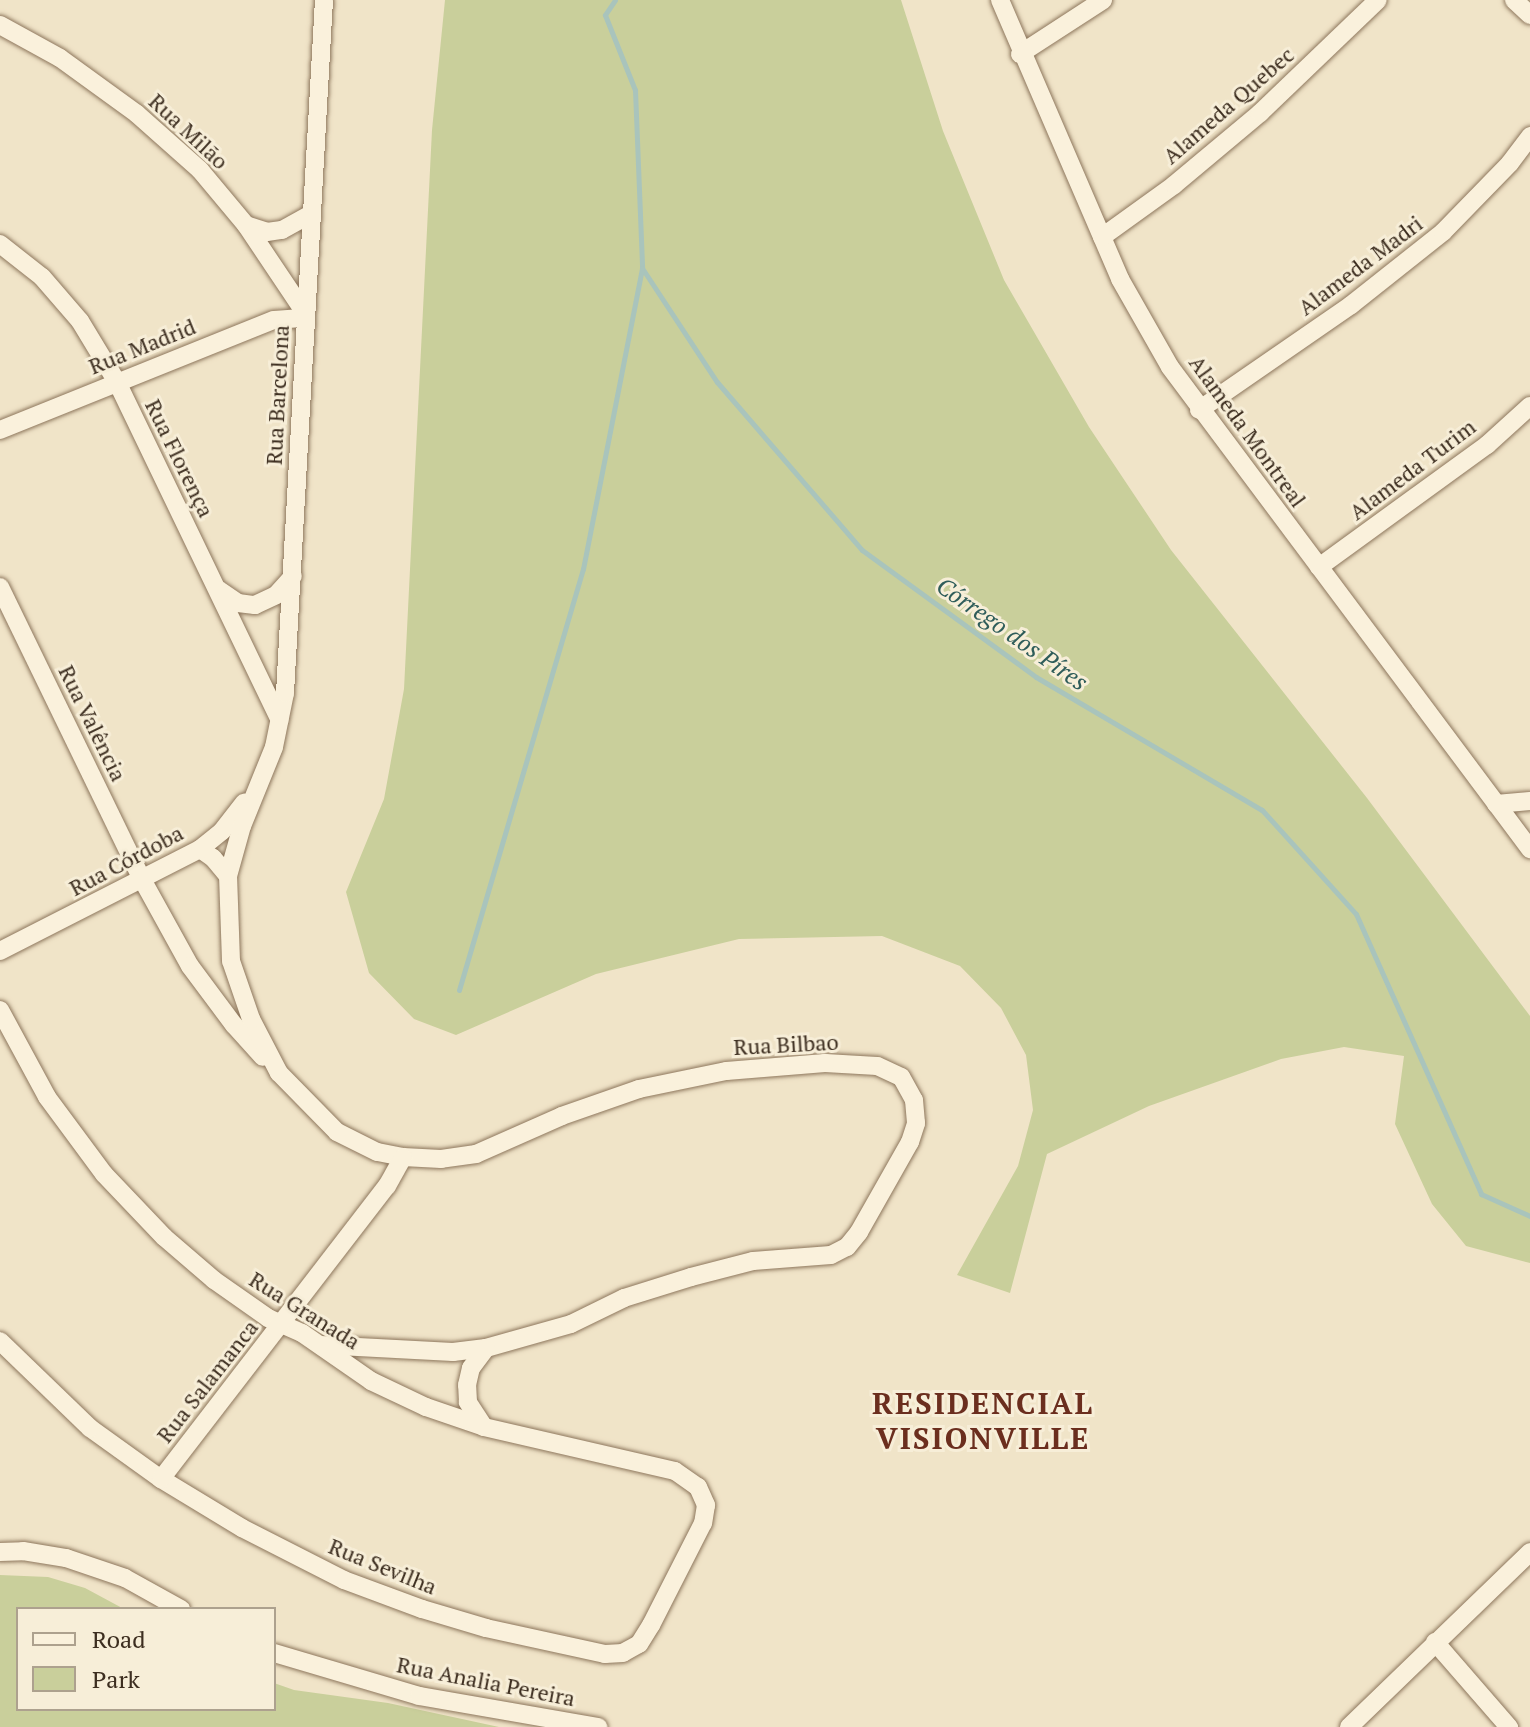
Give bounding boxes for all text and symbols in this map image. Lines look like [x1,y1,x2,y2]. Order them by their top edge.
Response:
street label: Alameda Quebec [1157,41,1299,169]
street label: Rua Milão [144,88,234,174]
street label: Alameda Madri [1293,210,1427,320]
street label: Rua Madrid [85,313,199,379]
street label: Rua Barcelona [260,324,294,466]
street label: Alameda Montreal [1184,350,1312,512]
street label: Rua Florença [140,395,220,521]
street label: Alameda Turim [1344,413,1480,525]
water label: Córrego dos Píres [931,571,1093,697]
street label: Rua Valência [53,660,133,786]
street label: Rua Córdoba [65,819,187,901]
street label: Rua Bilbao [733,1028,839,1060]
street label: Rua Granada [245,1266,365,1354]
street label: Rua Salamanca [151,1314,263,1448]
district label: RESIDENCIAL VISIONVILLE [872,1385,1094,1456]
street label: Rua Sevilha [325,1532,441,1600]
legend [16,1607,276,1711]
text: Road [92,1623,146,1655]
street label: Rua Analia Pereira [395,1651,577,1711]
text: Park [92,1663,140,1695]

